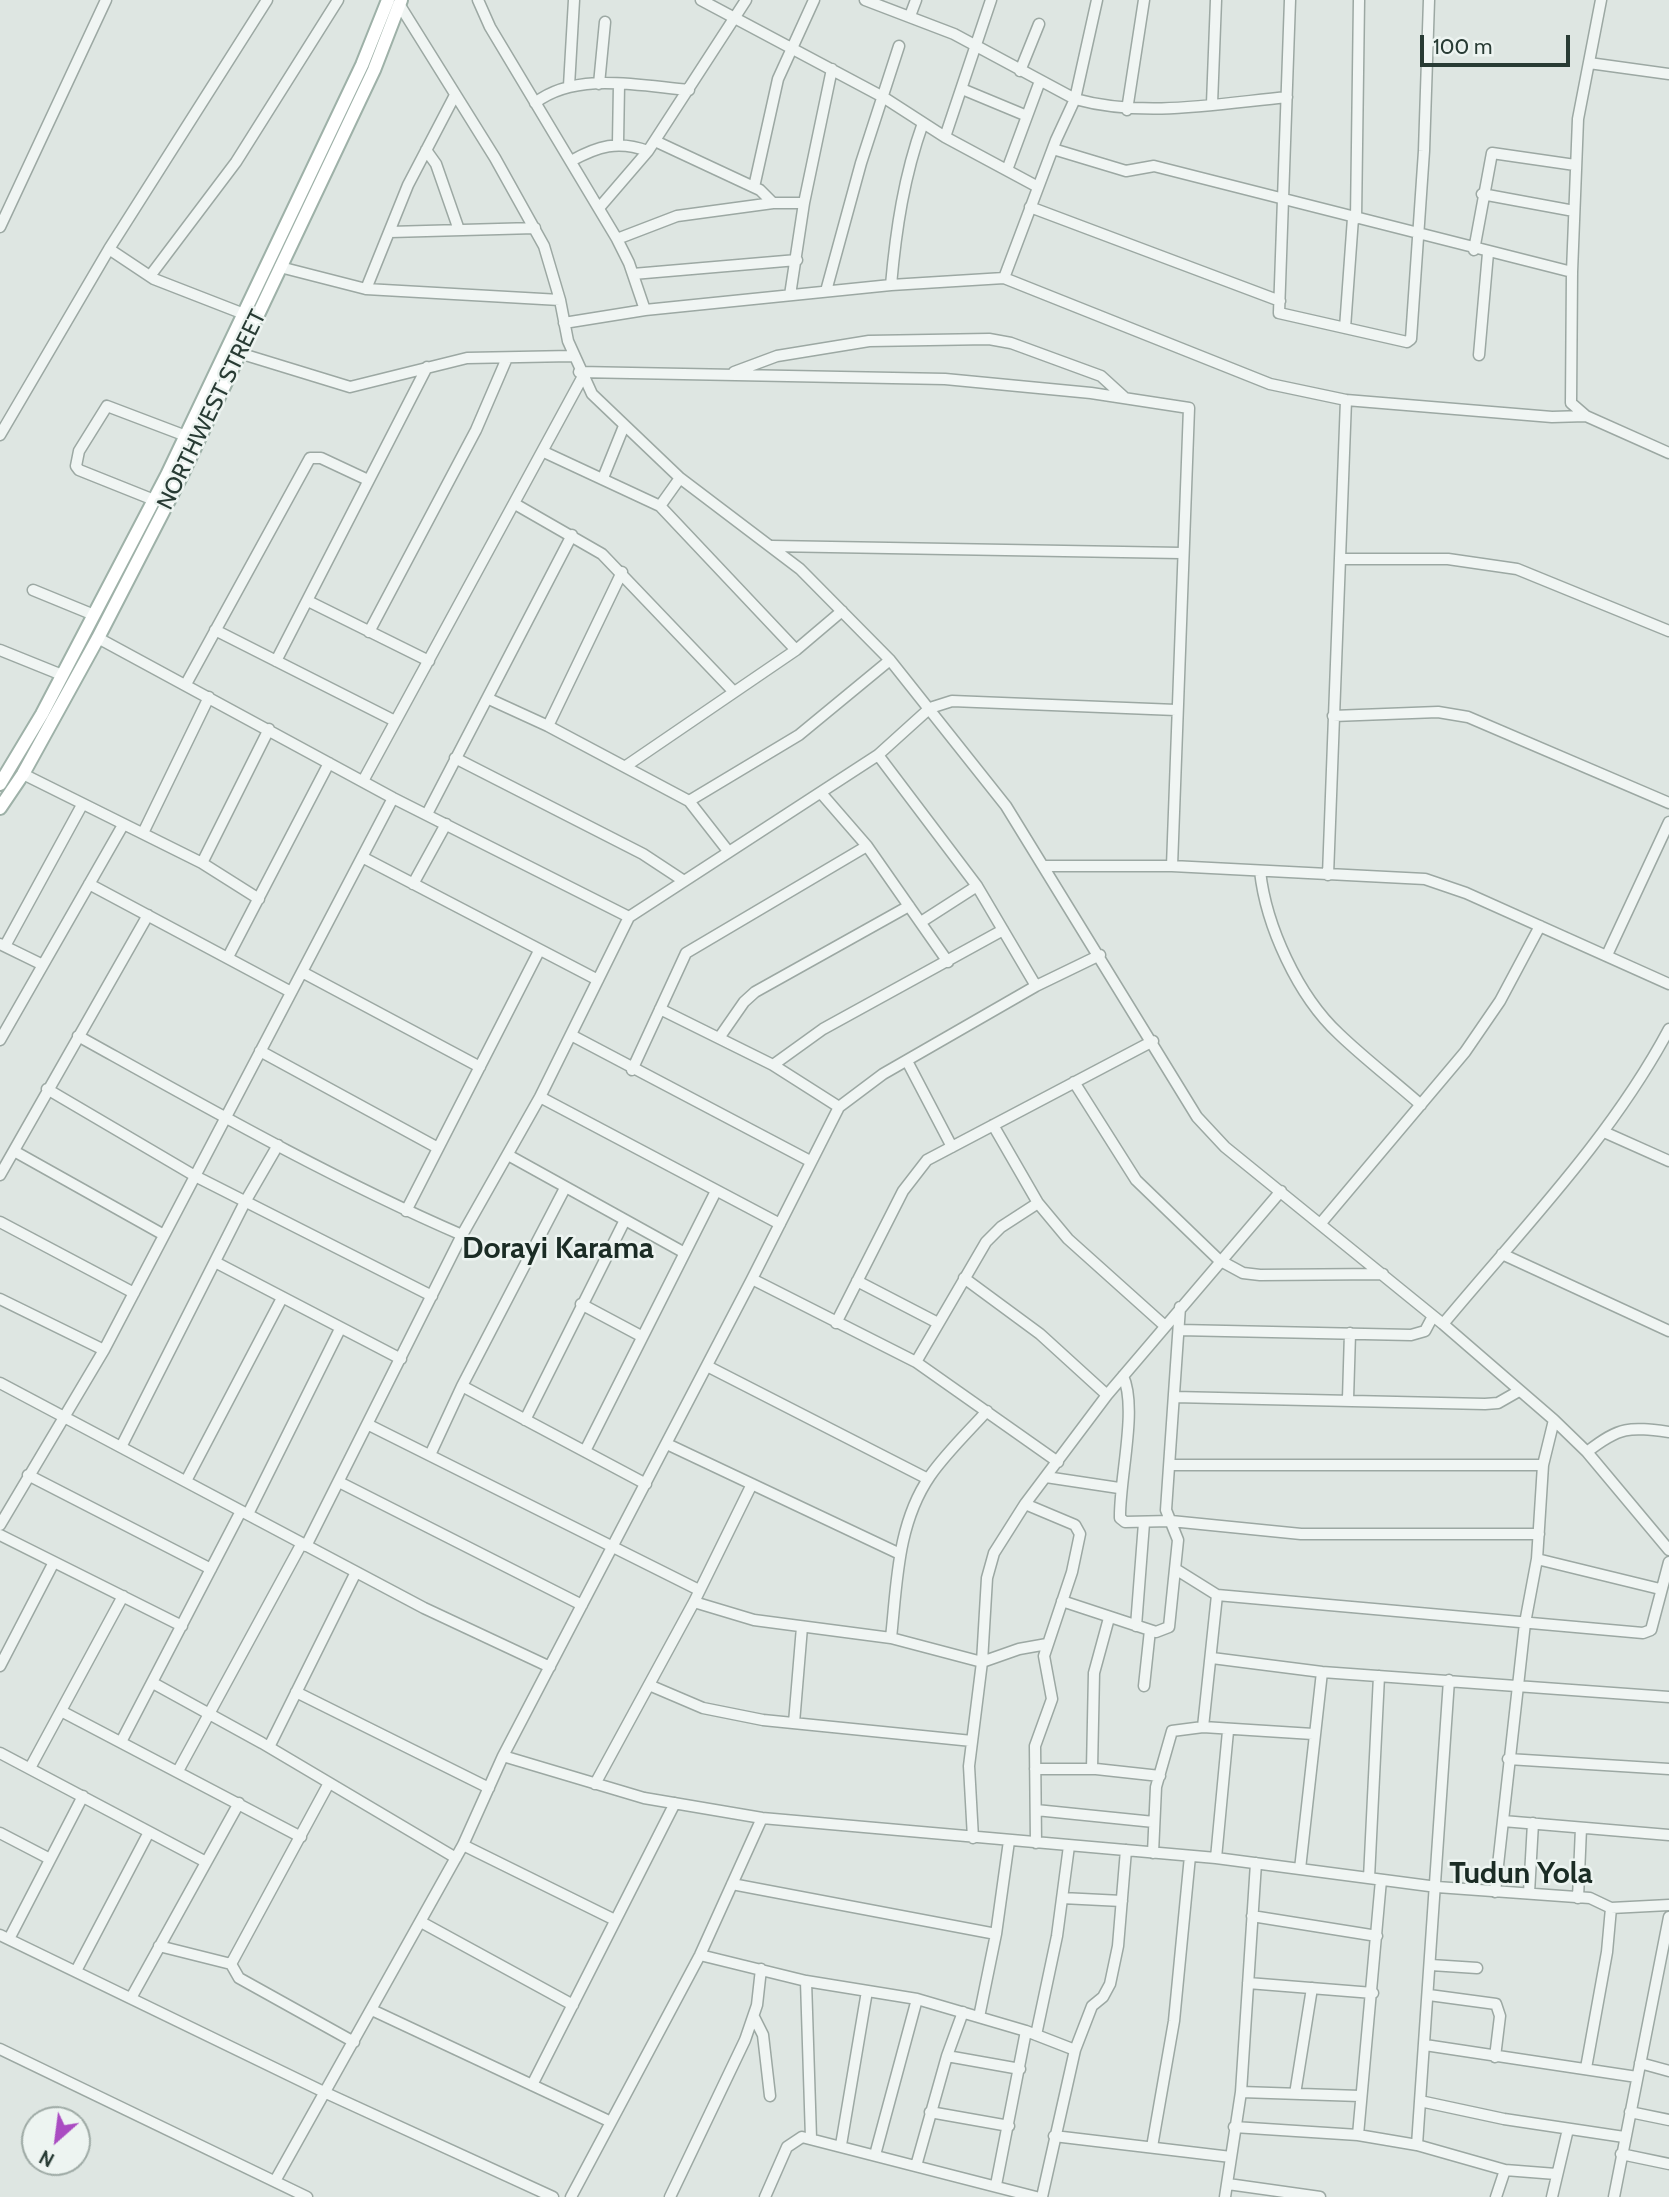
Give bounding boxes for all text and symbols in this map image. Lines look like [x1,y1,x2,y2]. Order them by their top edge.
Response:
scale bar [1424,21,1574,65]
text: 100 m [1433,34,1492,59]
street label: NORTHWEST STREET [152,306,272,514]
district label: Dorayi Karama [462,1231,654,1267]
district label: Tudun Yola [1449,1856,1593,1892]
north arrow [21,2106,91,2176]
text: N [36,2145,58,2172]

